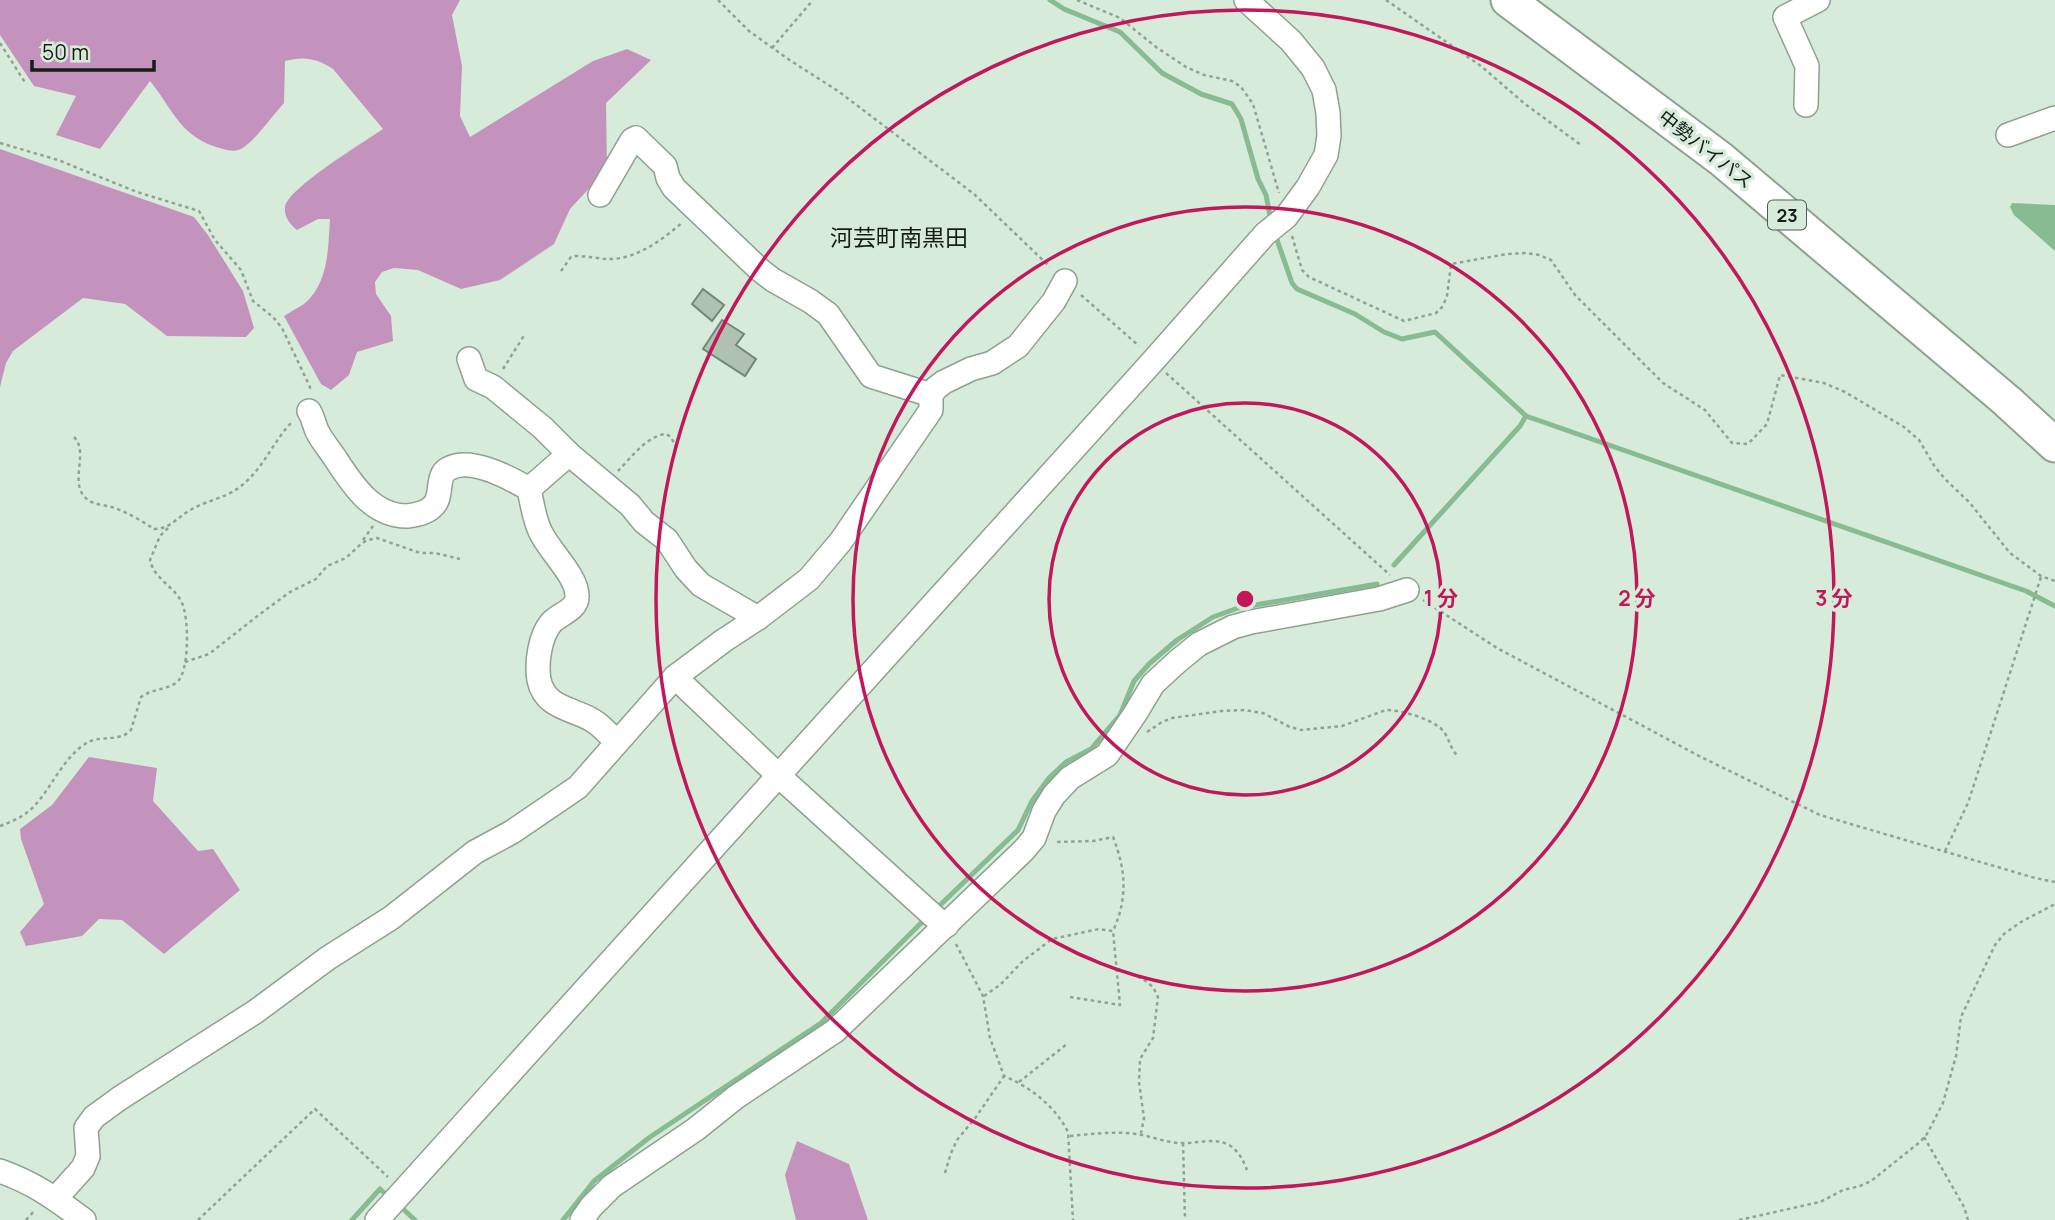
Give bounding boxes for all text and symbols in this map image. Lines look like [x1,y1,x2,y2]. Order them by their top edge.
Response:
scale bar [32,28,154,72]
text: 50 m [42,38,89,66]
street label: 中勢バイパス [1653,104,1759,194]
road number: 23 [1768,200,1806,230]
district label: 河芸町南黒田 [830,221,968,253]
text: 1 分 [1424,584,1458,612]
text: 2 分 [1618,584,1656,612]
text: 3 分 [1815,584,1853,612]
centre of rings [1233,587,1257,611]

